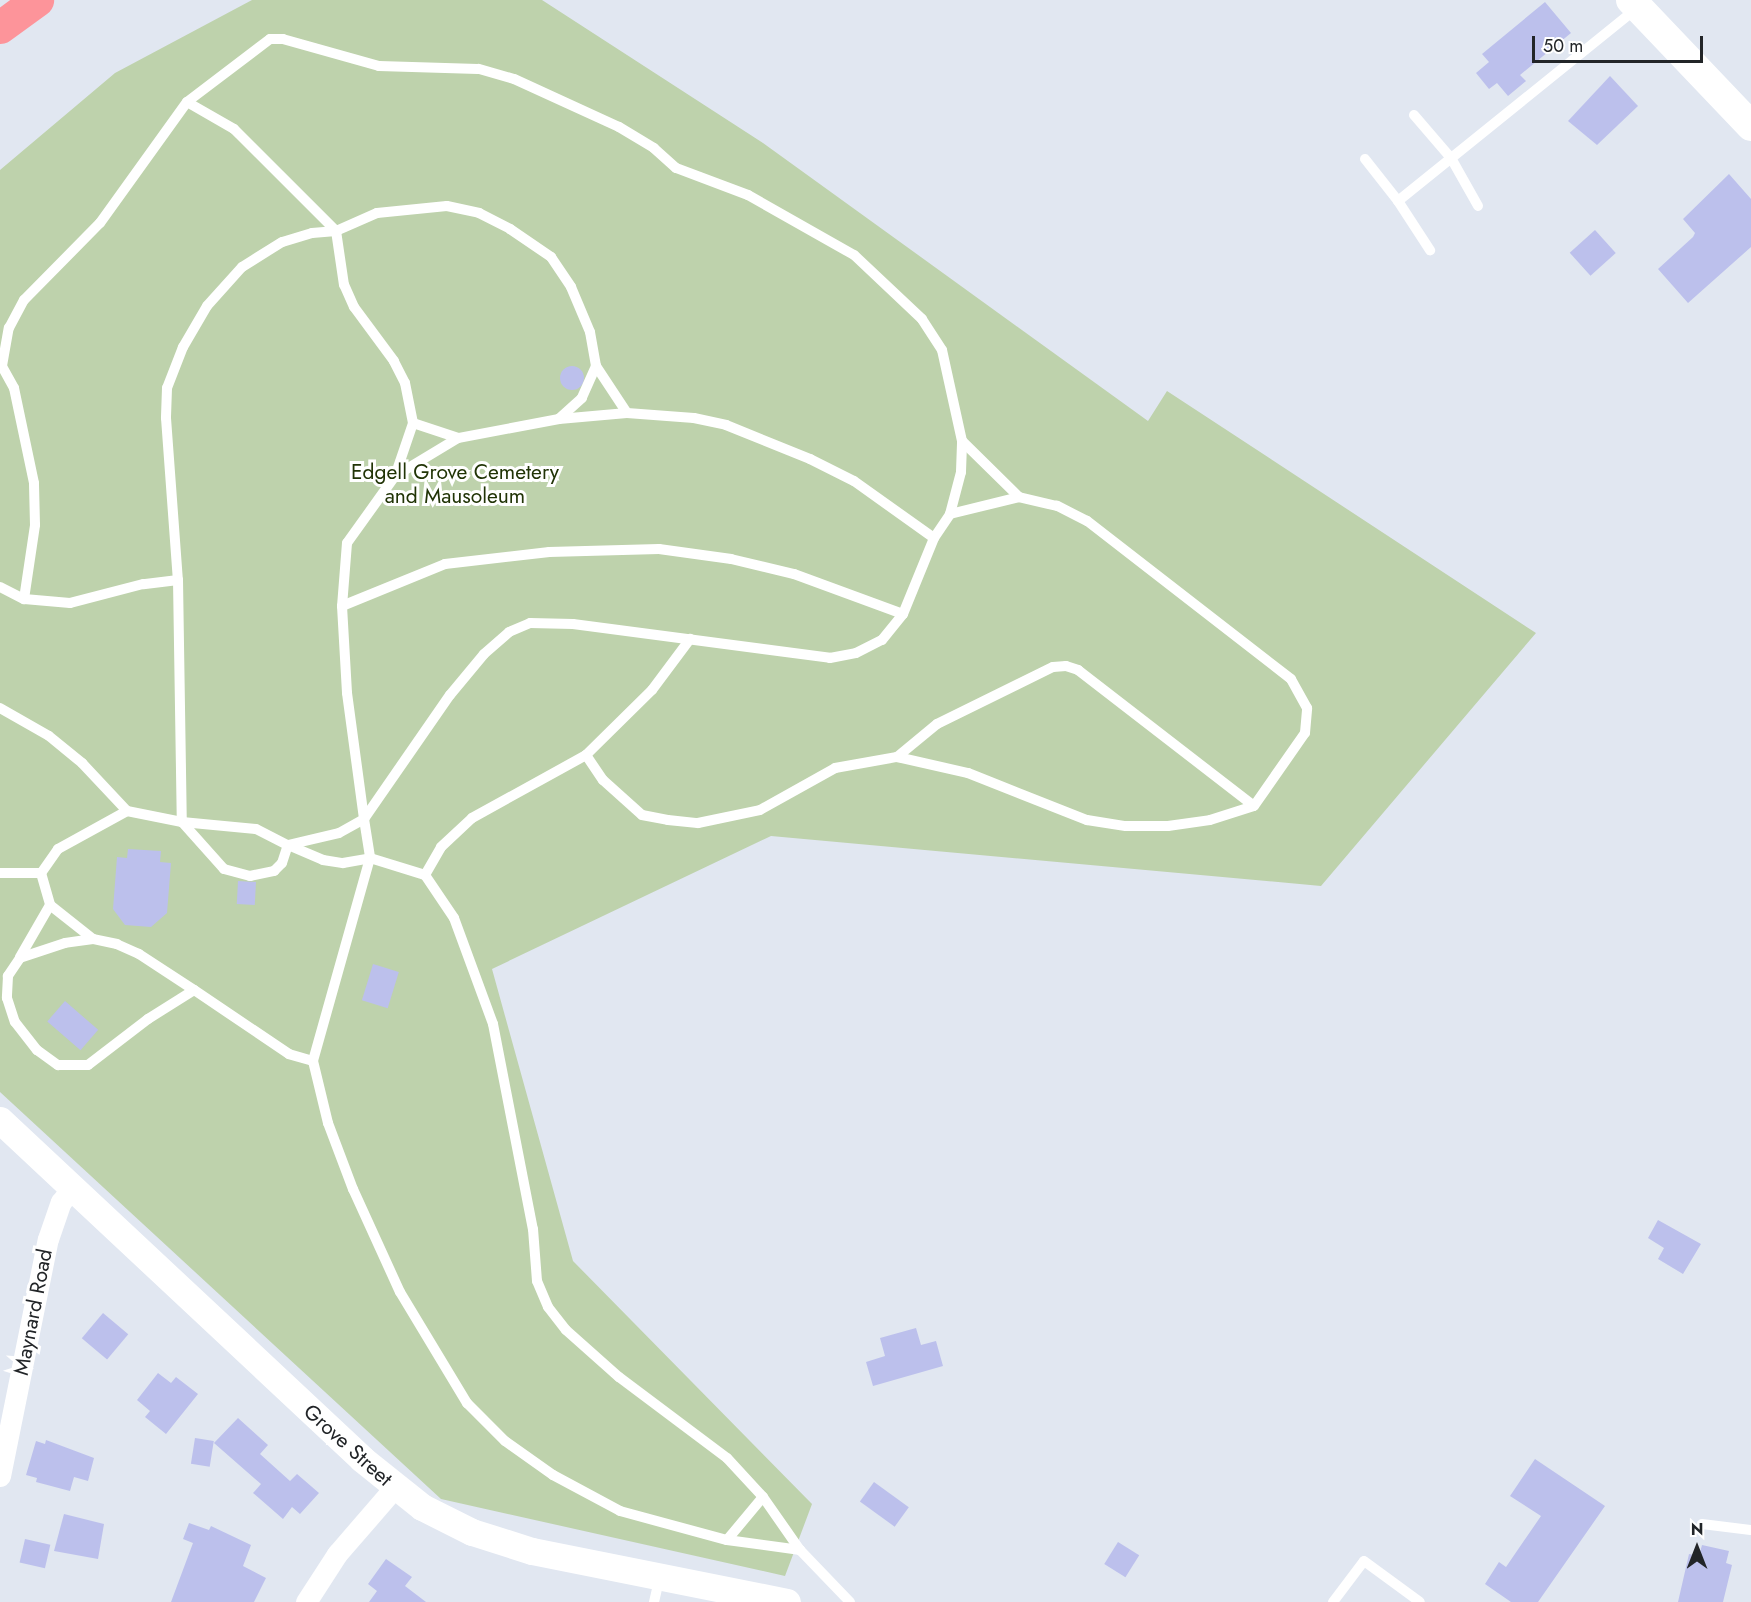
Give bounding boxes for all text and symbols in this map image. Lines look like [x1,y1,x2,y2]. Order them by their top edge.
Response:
scale bar [1535,24,1706,62]
text: 50 m [1543,33,1583,59]
park label: Edgell Grove Cemetery and Mausoleum [351,459,559,509]
street label: Maynard Road [8,1247,58,1377]
street label: Grove Street [299,1399,397,1491]
north arrow [1667,1518,1727,1578]
text: N [1691,1518,1703,1541]

